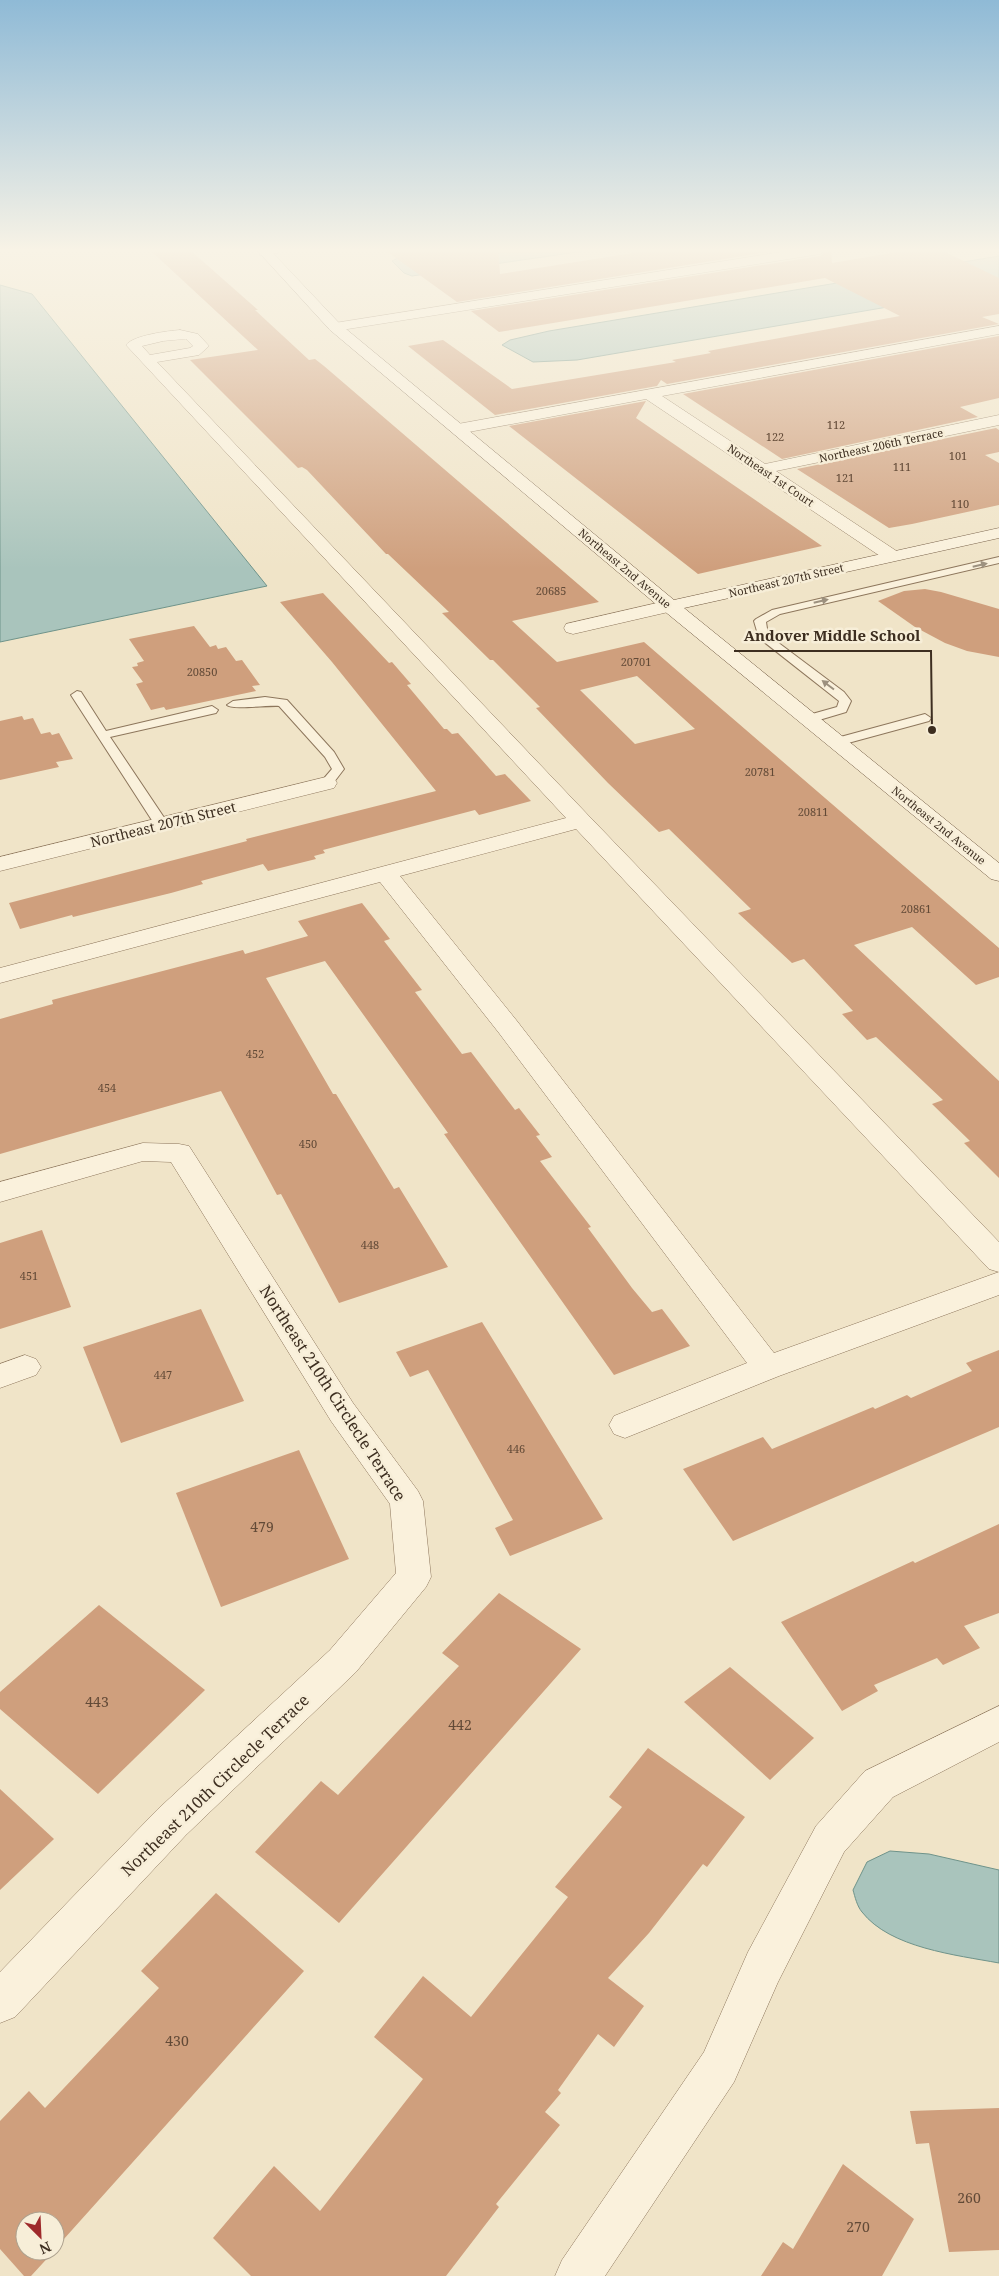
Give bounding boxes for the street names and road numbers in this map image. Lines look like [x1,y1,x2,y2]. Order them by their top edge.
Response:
street label: Northeast 206th Terrace [818,424,944,465]
street label: Northeast 1st Court [725,440,817,510]
street label: Northeast 2nd Avenue [575,525,675,611]
street label: Northeast 207th Street [727,559,845,601]
street label: Northeast 2nd Avenue [889,782,989,868]
street label: Northeast 207th Street [88,797,238,851]
street label: Northeast 210th Circlecle Terrace [255,1281,411,1505]
street label: Northeast 210th Circlecle Terrace [116,1689,314,1881]

